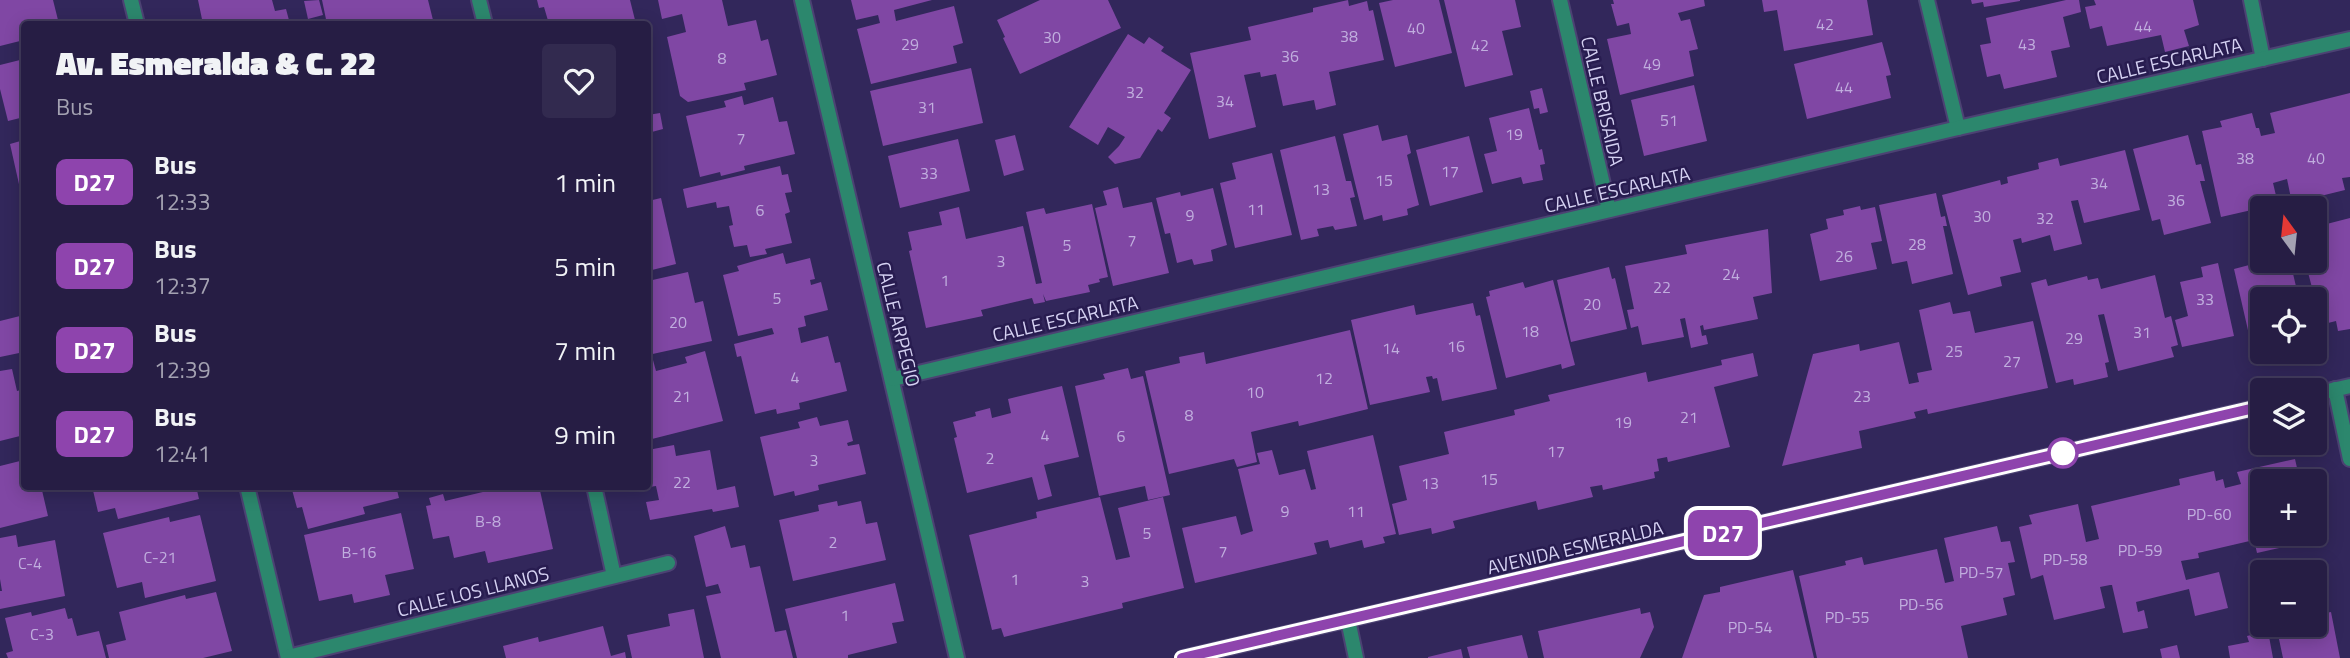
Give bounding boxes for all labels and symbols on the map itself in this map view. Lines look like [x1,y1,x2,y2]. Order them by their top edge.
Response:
house number: 42 [1816,12,1834,36]
house number: 44 [2134,14,2152,38]
house number: 40 [1407,16,1425,40]
house number: 38 [1340,24,1358,48]
house number: 30 [1043,25,1061,49]
street label: CALLE ESCARLATA [2093,29,2245,91]
house number: 29 [901,32,919,56]
house number: 43 [2018,32,2036,56]
house number: 42 [1471,33,1489,57]
street label: CALLE BRISAIDA [1574,33,1632,169]
house number: 36 [1281,44,1299,68]
house number: 8 [718,46,727,70]
house number: 49 [1643,52,1661,76]
house number: 44 [1835,75,1853,99]
house number: 32 [1126,80,1144,104]
house number: 34 [1216,89,1234,113]
house number: 31 [918,95,936,119]
house number: 51 [1660,108,1678,132]
house number: 19 [1505,122,1523,146]
house number: 7 [737,126,745,150]
house number: 38 [2236,146,2254,170]
house number: 40 [2307,146,2325,170]
street label: CALLE ESCARLATA [1541,158,1693,220]
house number: 17 [1441,159,1459,183]
house number: 33 [920,161,938,185]
house number: 15 [1375,168,1393,192]
house number: 34 [2090,171,2108,195]
house number: 13 [1312,177,1330,201]
house number: 36 [2167,188,2185,212]
north arrow [2250,196,2328,273]
house number: 11 [1247,197,1265,221]
house number: 6 [756,198,765,222]
house number: 9 [1186,203,1195,227]
house number: 30 [1973,204,1991,228]
house number: 32 [2036,206,2054,230]
house number: 7 [1128,228,1136,252]
house number: 28 [1908,232,1926,256]
house number: 5 [1063,233,1072,257]
house number: 26 [1835,244,1853,268]
house number: 3 [997,249,1005,273]
street label: CALLE ARPEGIO [869,258,929,390]
house number: 24 [1722,262,1740,286]
house number: 1 [941,268,949,292]
house number: 22 [1653,275,1671,299]
house number: 5 [773,286,782,310]
street label: CALLE ESCARLATA [989,287,1141,349]
house number: 33 [2196,287,2214,311]
house number: 20 [1583,292,1601,316]
house number: 20 [669,310,687,334]
house number: 18 [1521,319,1539,343]
house number: 31 [2133,320,2151,344]
house number: 29 [2065,326,2083,350]
house number: 16 [1447,334,1465,358]
house number: 14 [1382,336,1400,360]
house number: 25 [1945,339,1963,363]
house number: 27 [2003,349,2021,373]
house number: 4 [791,365,800,389]
house number: 12 [1315,366,1333,390]
house number: 10 [1246,380,1264,404]
house number: 21 [673,384,691,408]
house number: 23 [1853,384,1871,408]
house number: 8 [1185,403,1194,427]
house number: 21 [1680,405,1698,429]
house number: 19 [1614,410,1632,434]
house number: 4 [1041,423,1050,447]
house number: 6 [1117,424,1126,448]
unlabelled marker [2048,438,2078,468]
house number: 17 [1547,439,1565,463]
house number: 2 [986,446,994,470]
house number: 3 [810,448,818,472]
house number: 15 [1480,467,1498,491]
house number: 22 [673,470,691,494]
house number: 13 [1421,471,1439,495]
house number: 9 [1281,499,1290,523]
house number: 11 [1347,499,1365,523]
house number: PD-60 [2187,502,2231,526]
house number: B-8 [475,509,501,533]
line badge: D27 [1683,510,1763,556]
street label: AVENIDA ESMERALDA [1484,513,1666,581]
house number: 5 [1143,521,1152,545]
house number: 2 [829,530,837,554]
house number: PD-59 [2118,538,2162,562]
house number: 7 [1219,539,1227,563]
house number: B-16 [342,540,376,564]
house number: C-21 [143,545,177,569]
house number: PD-58 [2043,547,2087,571]
house number: C-4 [18,551,42,575]
street label: CALLE LOS LLANOS [394,558,552,624]
house number: PD-57 [1959,560,2003,584]
house number: 1 [1011,567,1019,591]
house number: 3 [1081,569,1089,593]
house number: PD-56 [1899,592,1943,616]
house number: 1 [841,603,849,627]
house number: PD-55 [1825,605,1869,629]
house number: PD-54 [1728,615,1772,639]
house number: C-3 [30,622,54,646]

